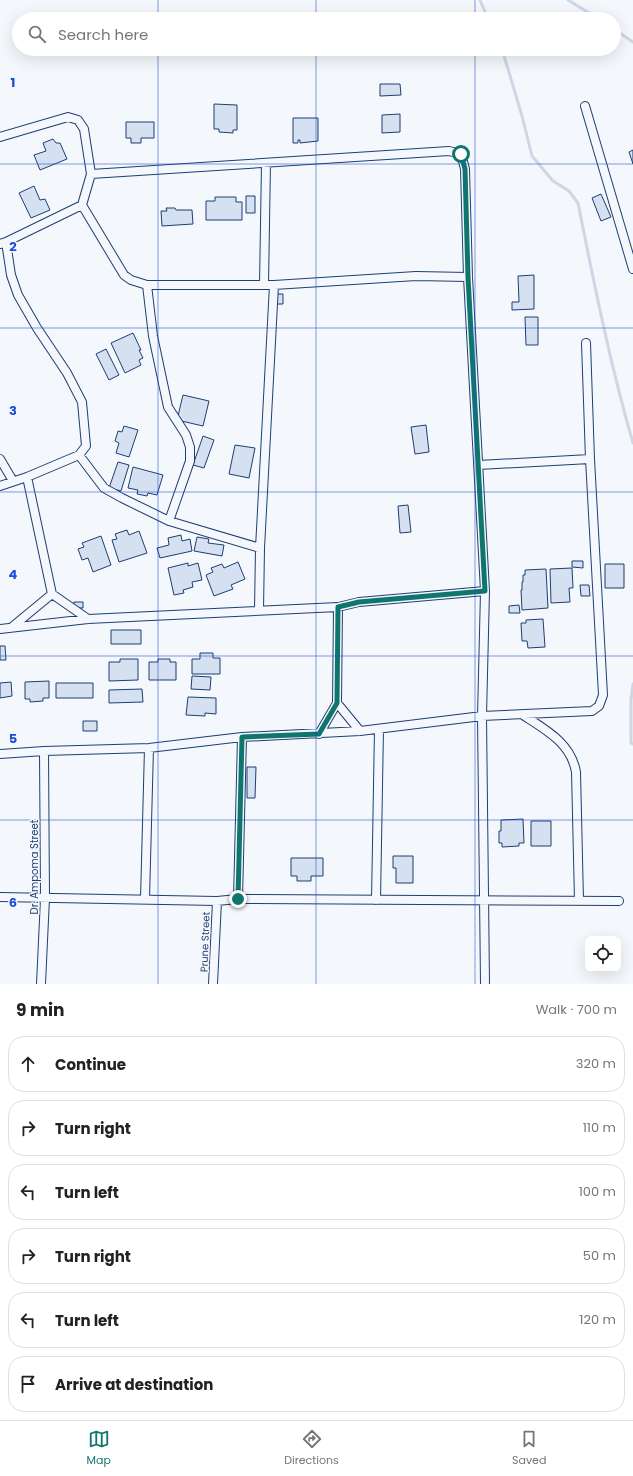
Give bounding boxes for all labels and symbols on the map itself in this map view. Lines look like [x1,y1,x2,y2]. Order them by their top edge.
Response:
text: 1 [11,73,15,92]
route start [452,145,470,163]
text: 2 [9,237,17,256]
text: 3 [9,401,17,420]
text: 4 [9,565,18,584]
text: 5 [9,729,17,748]
street label: Dr. Ampoma Street [27,819,42,914]
route end [229,890,247,908]
text: 6 [9,893,17,912]
street label: Prune Street [196,911,214,972]

